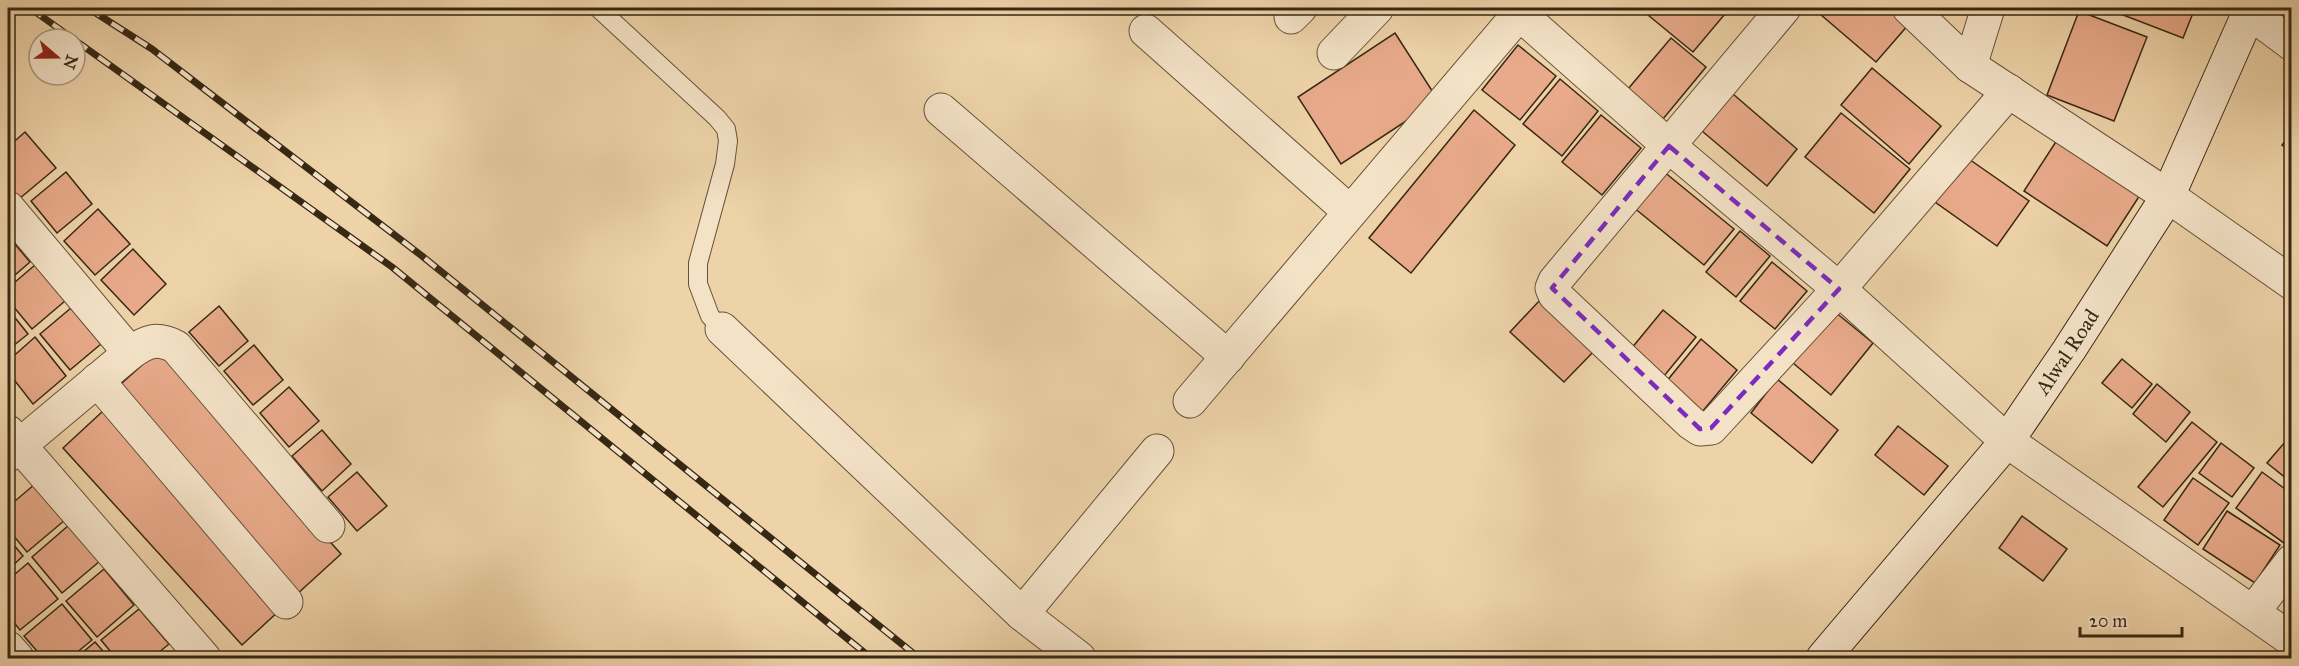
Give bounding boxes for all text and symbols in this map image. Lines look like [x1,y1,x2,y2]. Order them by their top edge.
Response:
north arrow [27,27,87,87]
text: N [59,52,82,72]
street label: Alwal Road [2029,304,2105,400]
scale bar [2080,600,2182,638]
text: 20 m [2089,610,2127,632]

